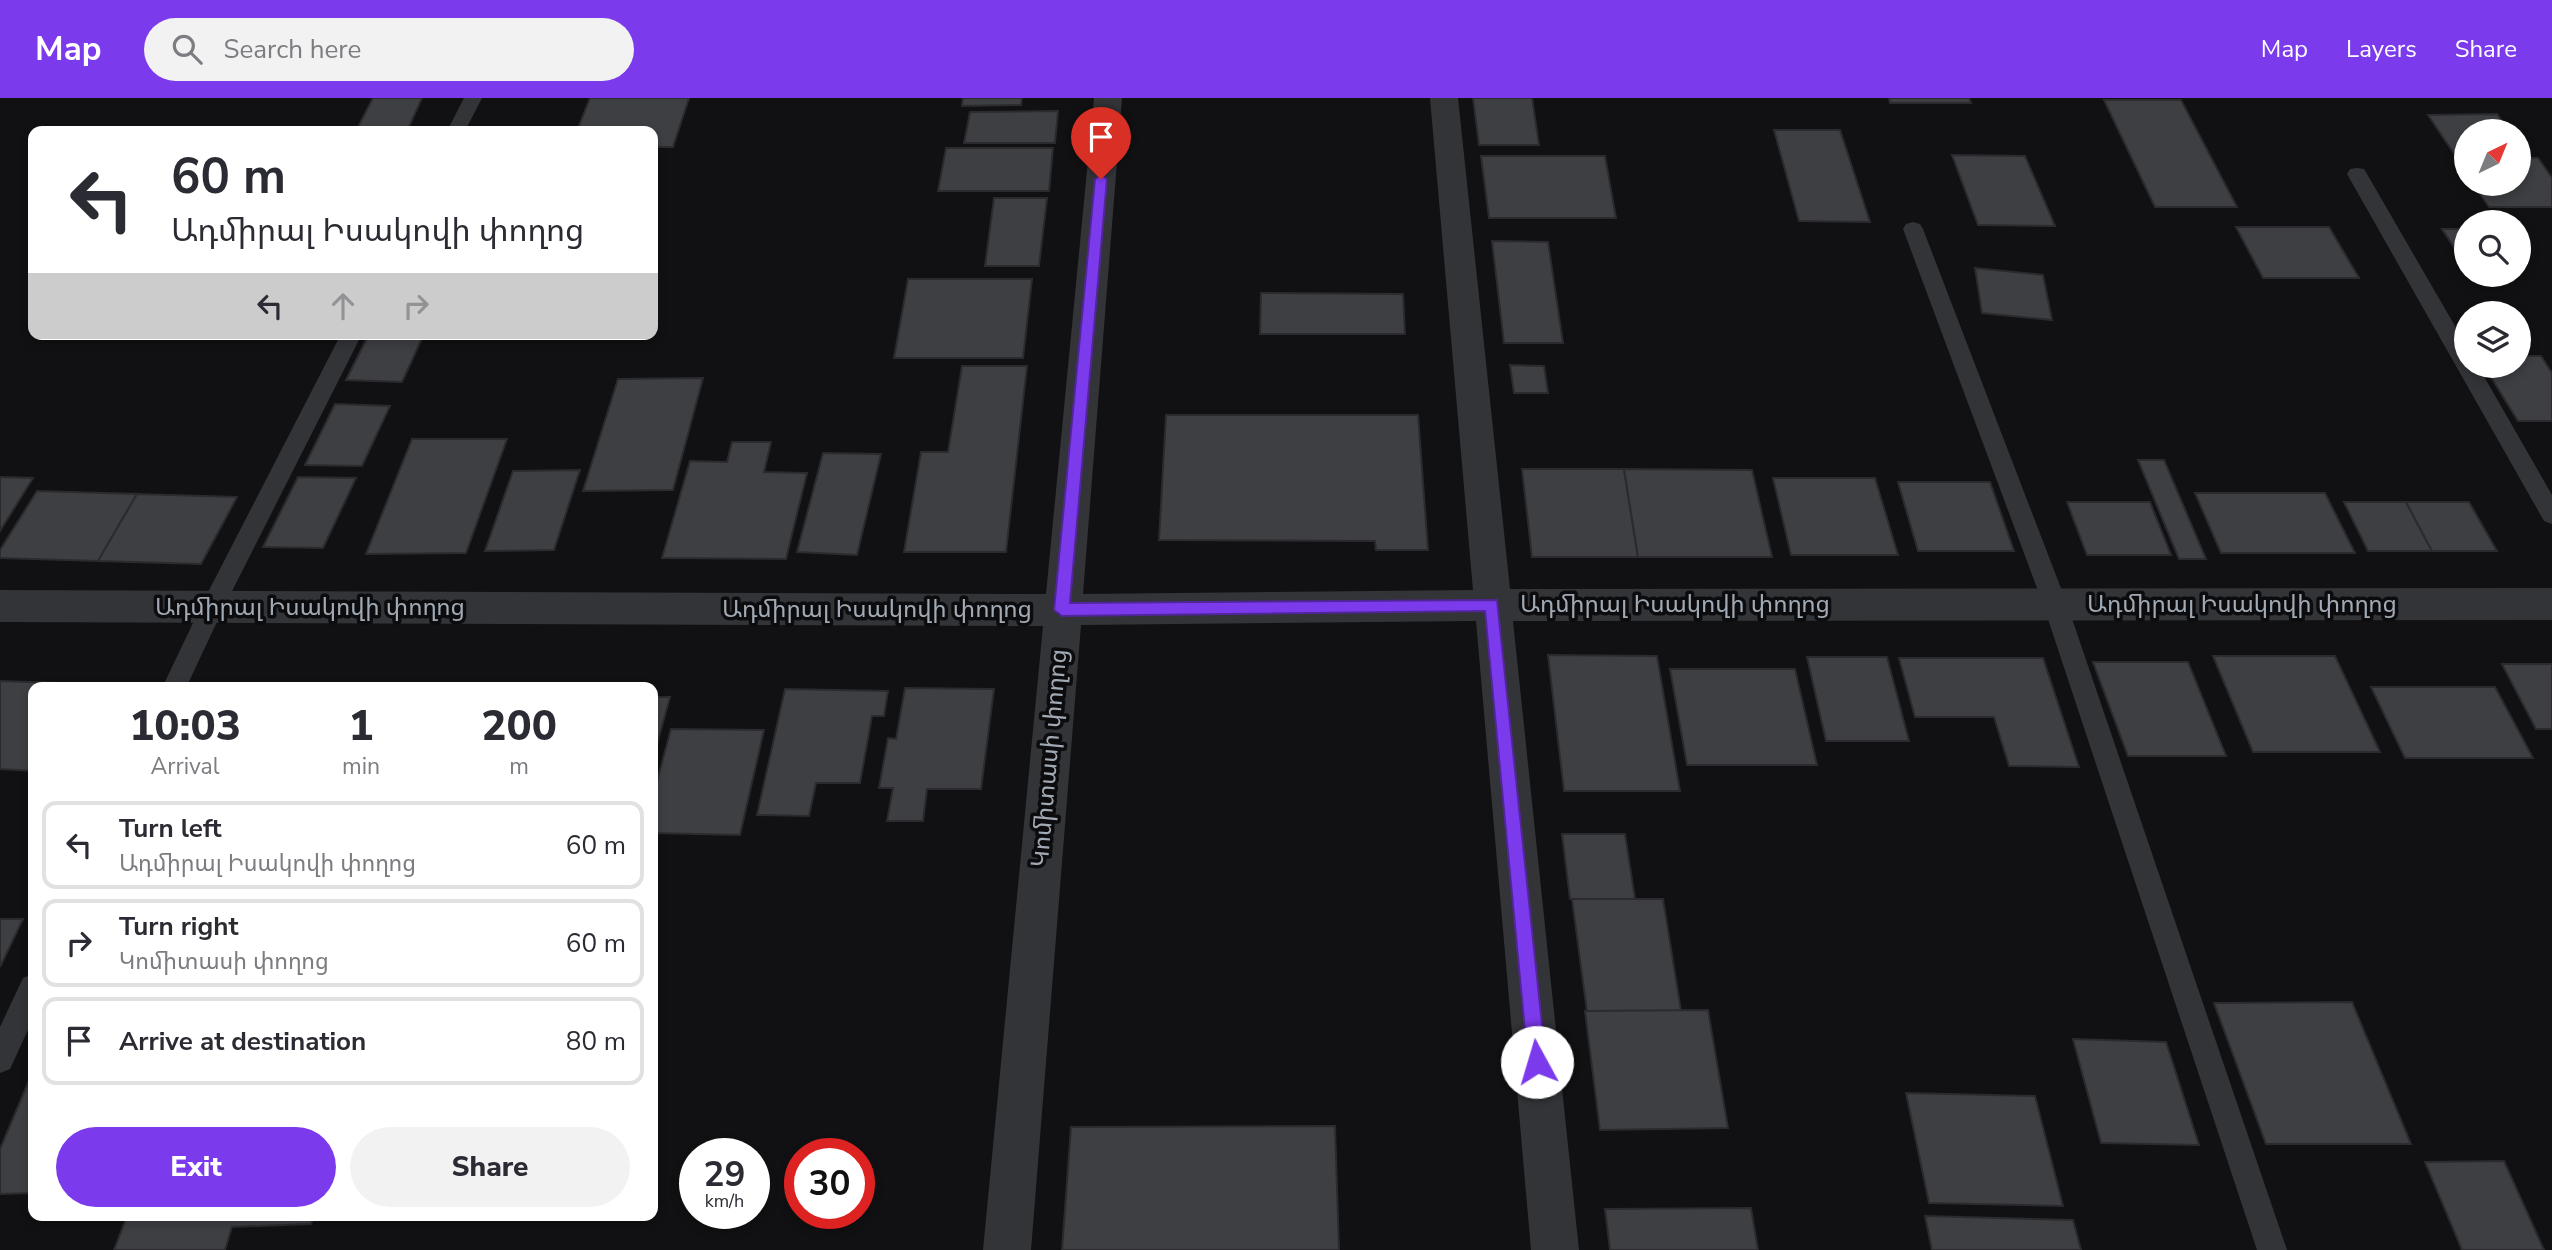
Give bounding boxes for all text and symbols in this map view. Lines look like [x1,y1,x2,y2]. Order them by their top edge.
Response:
search box [144,18,634,81]
text: Map [35,27,102,72]
icon: search [168,30,206,68]
text: Search here [224,32,361,67]
text: Map [2261,33,2308,65]
text: Layers [2346,33,2417,65]
text: Share [2455,33,2517,65]
pin [1071,107,1131,179]
icon: arrive [1082,118,1120,156]
north arrow [2454,119,2530,196]
map controls [2454,119,2531,378]
text: 60 m [171,143,286,210]
icon: left [56,154,147,245]
text: Ադմիրալ Իսակովի փողոց [171,209,584,252]
button: search [2454,210,2531,287]
icon: left [251,287,289,325]
icon: ahead [324,287,362,325]
icon: right [397,287,435,325]
button: layers [2454,301,2531,378]
street label: Ադմիրալ Իսակովի փողոց [1520,588,1830,620]
street label: Ադմիրալ Իսակովի փողոց [2087,588,2397,620]
street label: Ադմիրալ Իսակովի փողոց [155,591,465,623]
street label: Ադմիրալ Իսակովի փողոց [722,593,1032,625]
street label: Կոմիտասի փողոց [1024,648,1074,868]
text: 10:03 [129,698,241,755]
text: 1 [348,698,374,755]
text: 200 [481,698,557,755]
text: Arrival [150,751,220,782]
text: min [342,751,380,782]
text: m [509,751,529,782]
text: Turn left [119,811,222,846]
icon: left [60,826,98,864]
text: 60 m [566,828,626,863]
text: Ադմիրալ Իսակովի փողոց [119,848,416,879]
text: Turn right [119,909,238,944]
icon: right [60,924,98,962]
text: 60 m [566,926,626,961]
text: Կոմիտասի փողոց [119,946,329,977]
icon: arrive [60,1022,98,1060]
text: Arrive at destination [119,1024,366,1059]
text: 80 m [566,1024,626,1059]
position arrow [1500,1025,1574,1099]
button: Exit [56,1127,336,1207]
button: Share [350,1127,630,1207]
speed limit sign: 30 [784,1138,875,1229]
text: 29 [703,1151,746,1198]
text: km/h [705,1189,744,1213]

